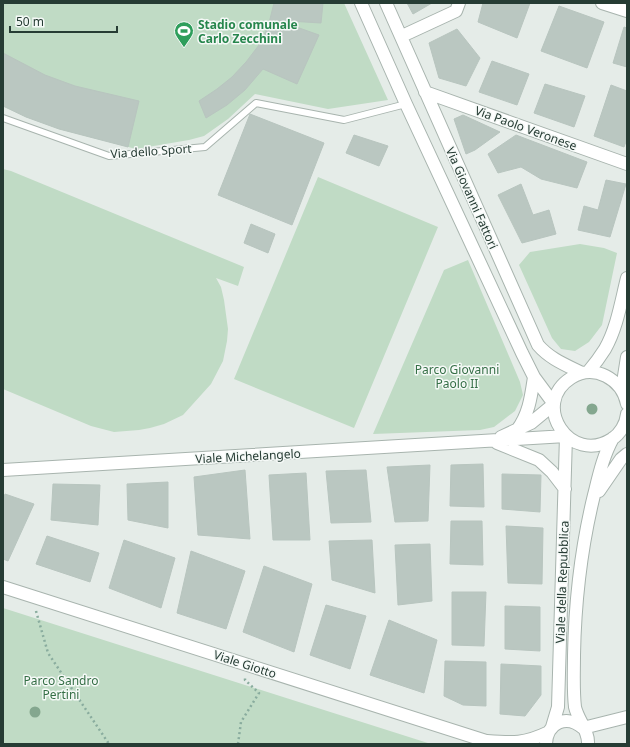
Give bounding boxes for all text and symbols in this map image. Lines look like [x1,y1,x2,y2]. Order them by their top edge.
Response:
scale bar [10,8,117,34]
text: 50 m [16,13,44,30]
place label: Stadio comunale Carlo Zecchini [198,16,298,47]
sports icon: Stadio comunale Carlo Zecchini [173,20,195,48]
street label: Via Paolo Veronese [473,102,580,154]
street label: Via dello Sport [110,140,193,162]
street label: Via Giovanni Fattori [442,144,502,252]
park label: Parco Giovanni Paolo II [415,361,499,392]
street label: Viale Michelangelo [195,445,301,467]
street label: Viale della Repubblica [551,520,573,644]
street label: Viale Giotto [211,646,279,682]
park label: Parco Sandro Pertini [24,672,98,703]

